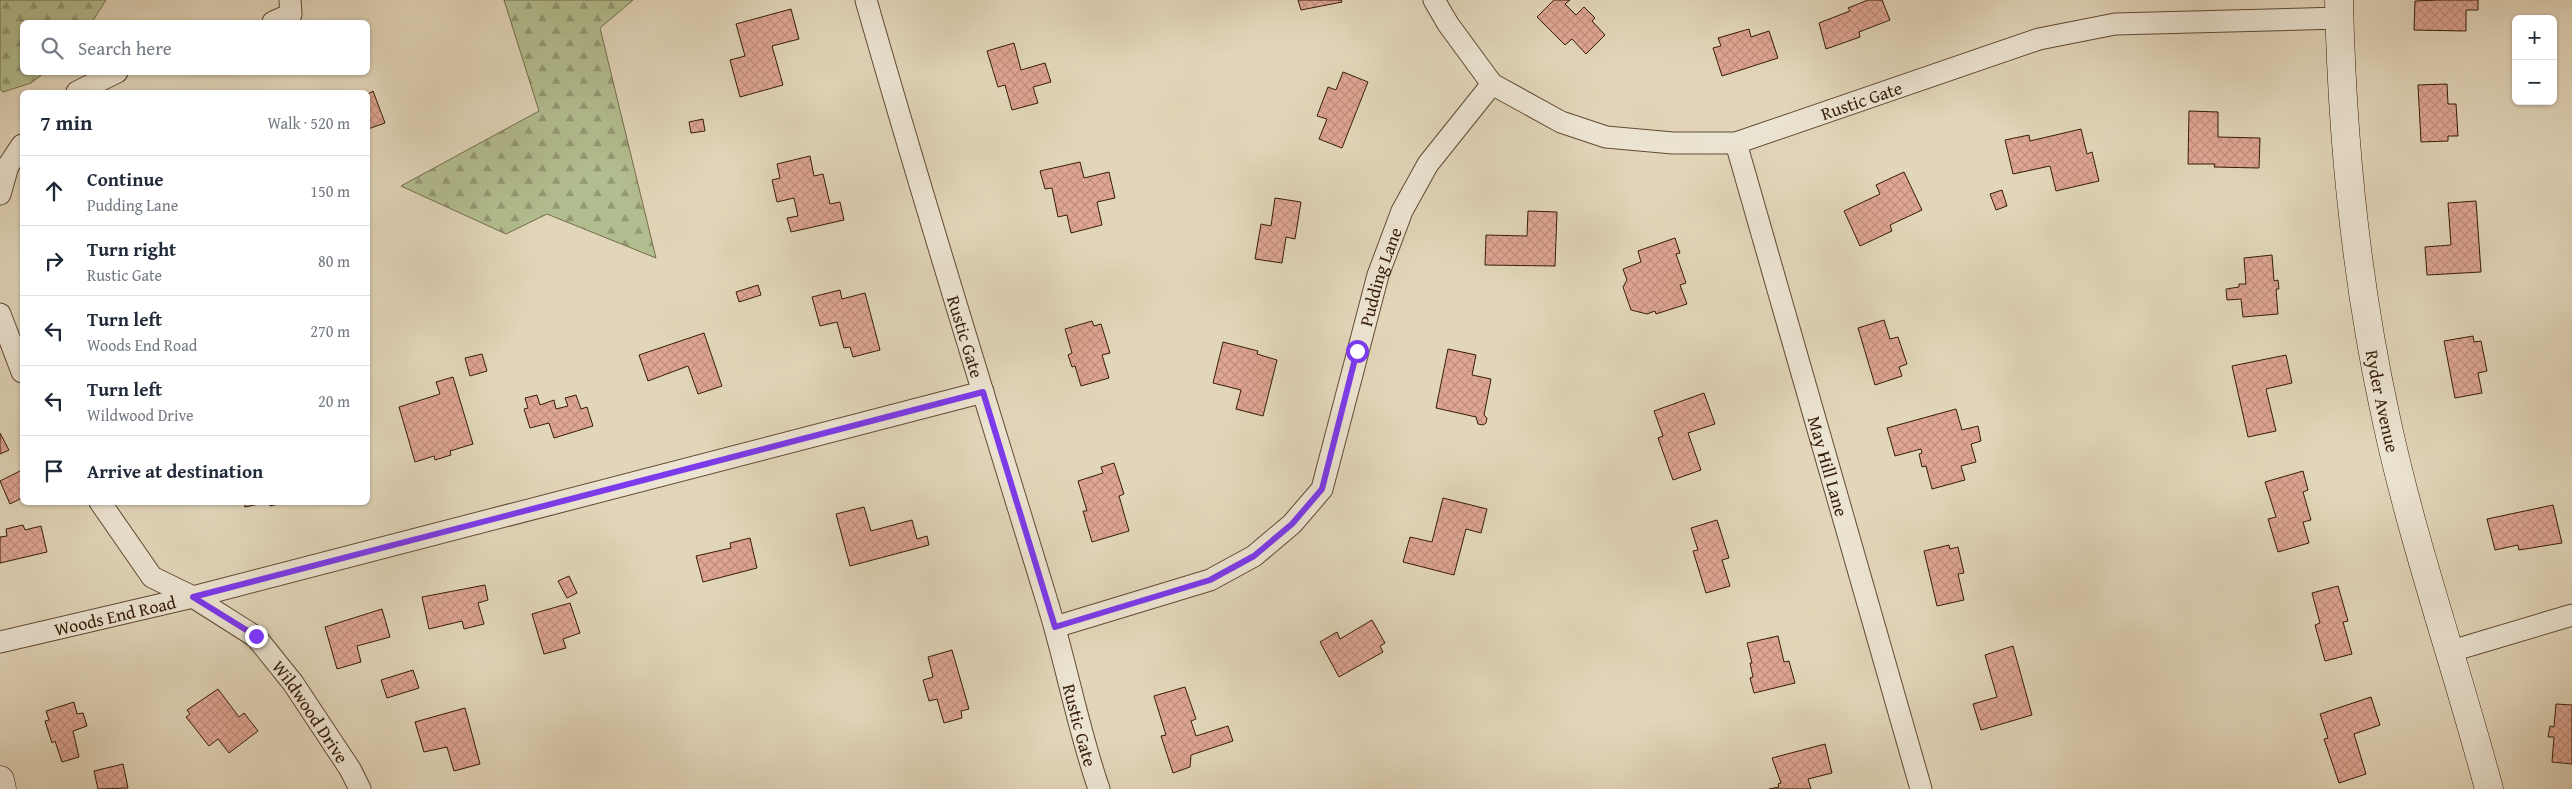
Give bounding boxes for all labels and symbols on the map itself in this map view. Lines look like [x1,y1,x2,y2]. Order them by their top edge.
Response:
street label: Rustic Gate [1817,74,1906,127]
street label: Pudding Lane [1352,223,1408,329]
street label: Rustic Gate [941,292,991,381]
route start [1346,340,1369,363]
street label: Ryder Avenue [2359,348,2407,455]
street label: May Hill Lane [1801,413,1856,519]
street label: Woods End Road [51,588,179,642]
route end [245,625,268,648]
street label: Wildwood Drive [266,654,356,768]
street label: Rustic Gate [1056,681,1104,770]

